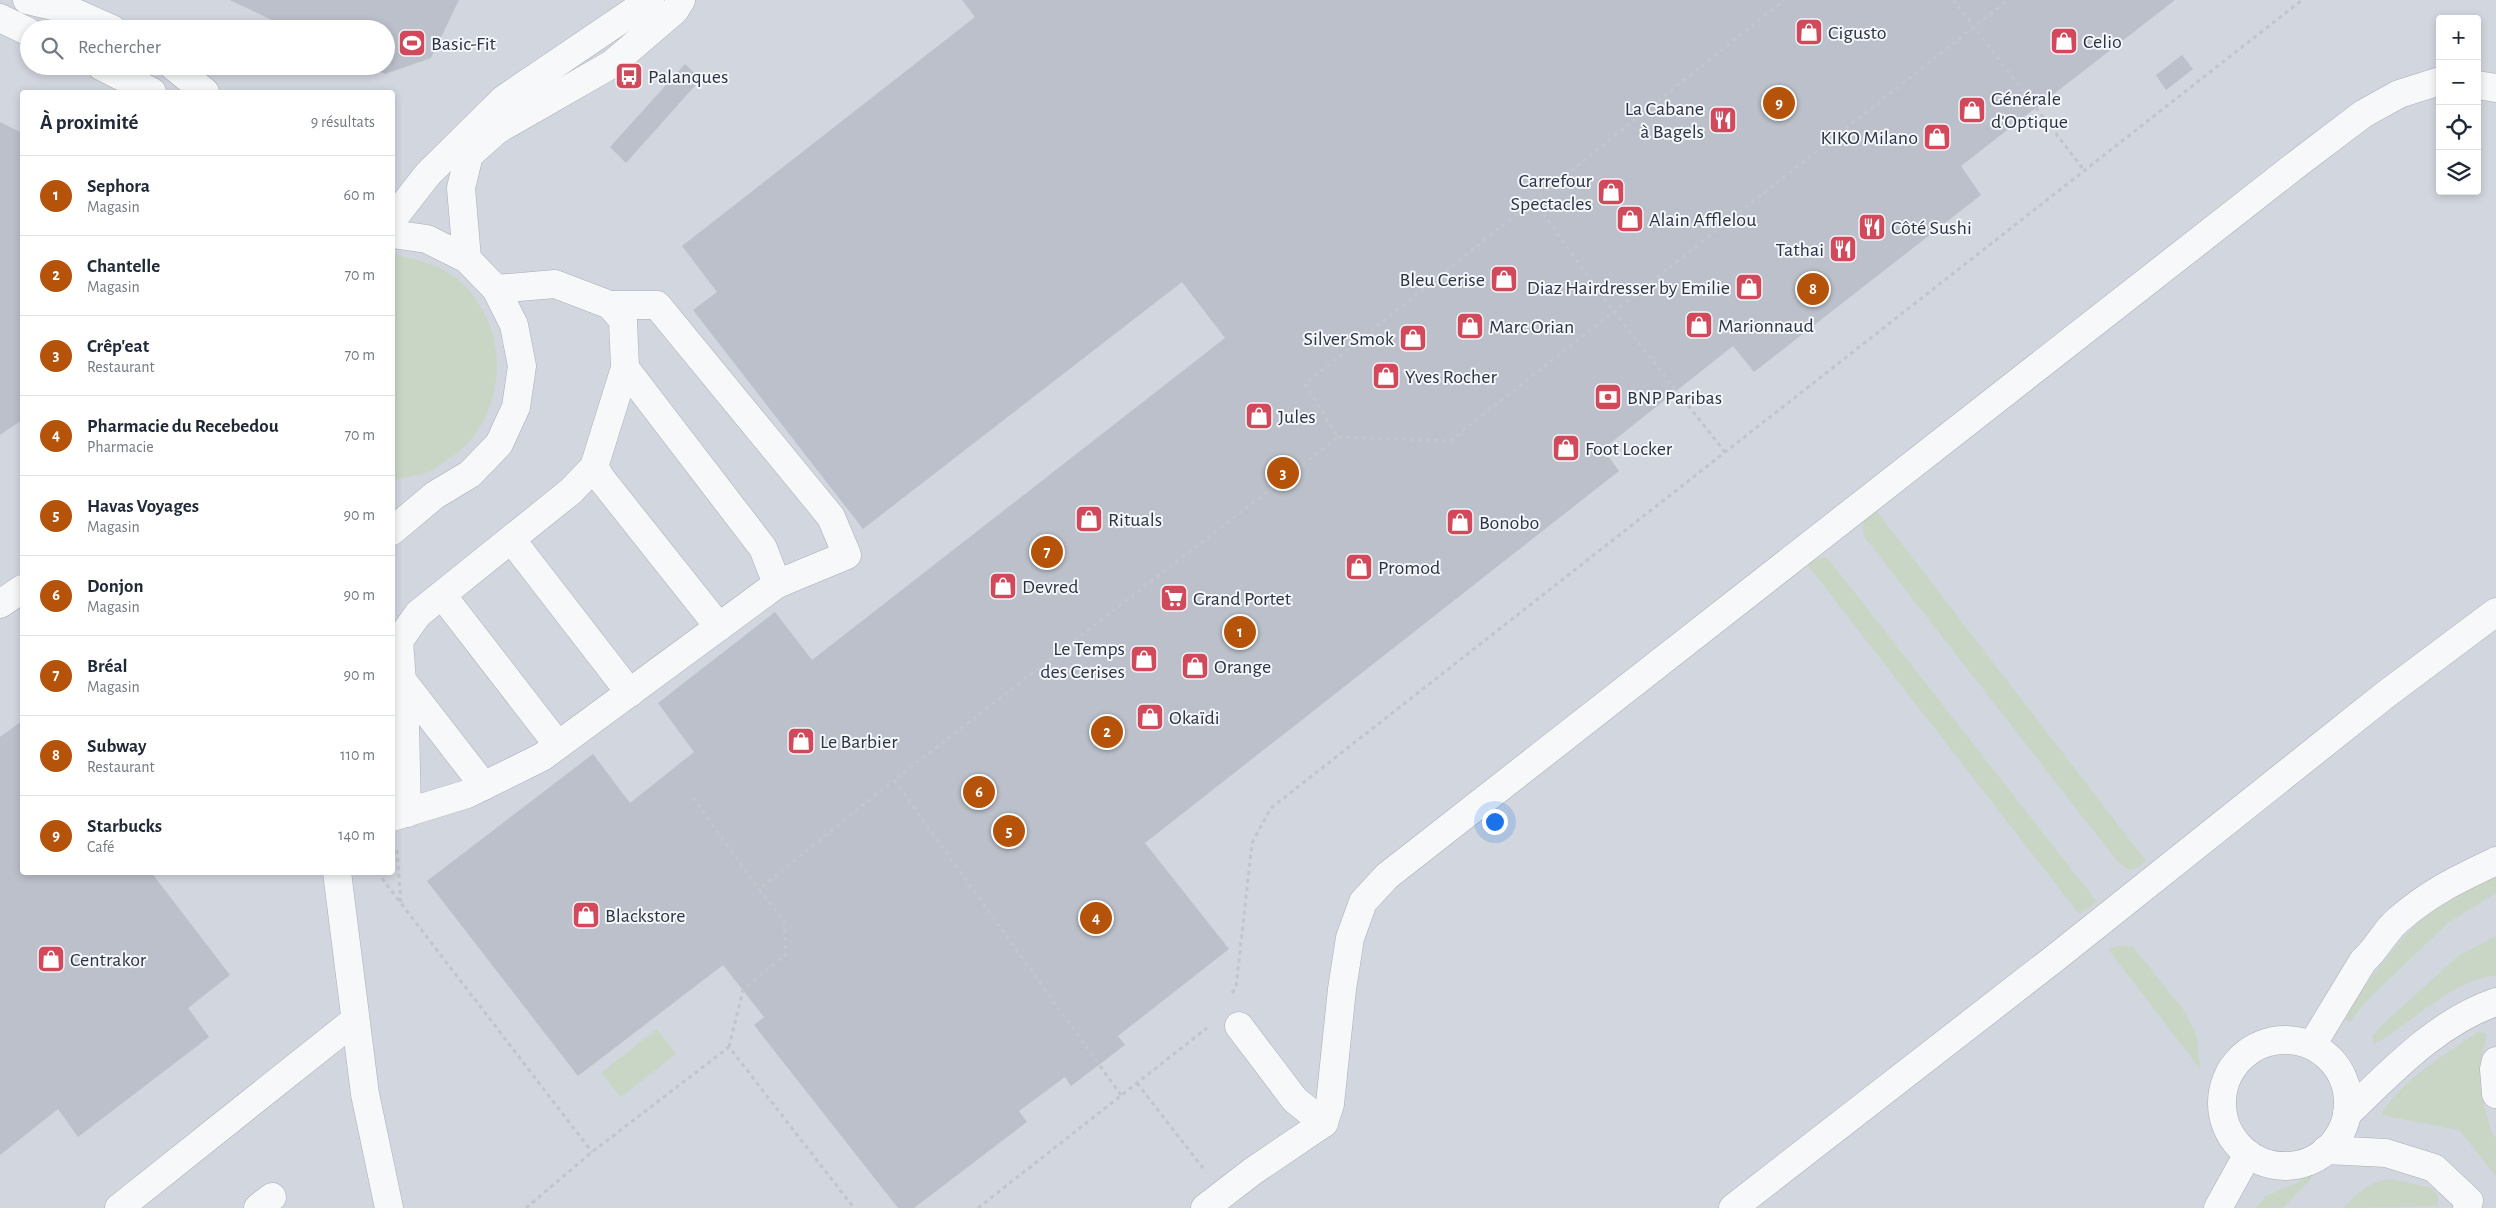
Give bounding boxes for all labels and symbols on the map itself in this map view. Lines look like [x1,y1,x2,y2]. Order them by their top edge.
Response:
shop icon: Cigusto [1794,17,1824,47]
place label: Cigusto [1828,23,1887,43]
shop icon: Celio [2049,26,2079,56]
sports icon: Basic-Fit [397,28,427,58]
place label: Celio [2083,32,2122,52]
place label: Basic-Fit [431,34,497,54]
bus stop icon: Palanques [614,61,644,91]
place label: Palanques [648,67,728,87]
pin: 9 [1763,84,1795,122]
place label: Générale d'Optique [1991,89,2068,132]
shop icon: Générale d'Optique [1957,95,1987,125]
place label: La Cabane à Bagels [1625,99,1704,142]
restaurant icon: La Cabane à Bagels [1708,105,1738,135]
shop icon: KIKO Milano [1922,122,1952,152]
place label: KIKO Milano [1820,128,1918,148]
place label: Carrefour Spectacles [1511,171,1593,214]
shop icon: Carrefour Spectacles [1596,177,1626,207]
shop icon: Alain Afflelou [1615,204,1645,234]
place label: Alain Afflelou [1649,210,1756,230]
restaurant icon: Côté Sushi [1857,212,1887,242]
place label: Côté Sushi [1891,218,1972,238]
restaurant icon: Tathai [1828,234,1858,264]
place label: Tathai [1775,240,1824,260]
shop icon: Bleu Cerise [1489,264,1519,294]
place label: Bleu Cerise [1399,270,1485,290]
pin: 8 [1797,270,1829,308]
shop icon: Diaz Hairdresser by Emilie [1734,272,1764,302]
place label: Diaz Hairdresser by Emilie [1527,278,1730,298]
shop icon: Marionnaud [1684,310,1714,340]
shop icon: Marc Orian [1455,311,1485,341]
place label: Marionnaud [1718,316,1814,336]
place label: Marc Orian [1489,317,1574,337]
shop icon: Silver Smok [1398,323,1428,353]
place label: Silver Smok [1303,329,1394,349]
shop icon: Yves Rocher [1371,361,1401,391]
place label: Yves Rocher [1405,367,1497,387]
bank icon: BNP Paribas [1593,382,1623,412]
place label: BNP Paribas [1627,388,1722,408]
shop icon: Jules [1244,401,1274,431]
place label: Jules [1278,407,1316,427]
shop icon: Foot Locker [1551,433,1581,463]
place label: Foot Locker [1585,439,1673,459]
pin: 3 [1267,454,1299,492]
shop icon: Rituals [1074,504,1104,534]
shop icon: Bonobo [1445,507,1475,537]
place label: Rituals [1108,510,1162,530]
place label: Bonobo [1479,513,1539,533]
pin: 7 [1031,533,1063,571]
shop icon: Promod [1344,552,1374,582]
place label: Promod [1378,558,1440,578]
shop icon: Devred [988,571,1018,601]
place label: Devred [1022,577,1079,597]
supermarket icon: Grand Portet [1159,583,1189,613]
place label: Grand Portet [1193,589,1292,609]
pin: 1 [1224,613,1256,651]
place label: Le Temps des Cerises [1040,639,1125,682]
shop icon: Le Temps des Cerises [1129,644,1159,674]
shop icon: Orange [1180,651,1210,681]
place label: Orange [1214,657,1271,677]
shop icon: Okaïdi [1135,702,1165,732]
place label: Okaïdi [1169,708,1220,728]
pin: 2 [1091,713,1123,751]
shop icon: Le Barbier [786,726,816,756]
place label: Le Barbier [820,732,898,752]
pin: 6 [963,773,995,811]
your location [1482,809,1508,835]
pin: 5 [993,812,1025,850]
pin: 4 [1080,899,1112,937]
shop icon: Blackstore [571,900,601,930]
place label: Blackstore [605,906,686,926]
shop icon: Centrakor [36,944,66,974]
place label: Centrakor [70,950,147,970]

